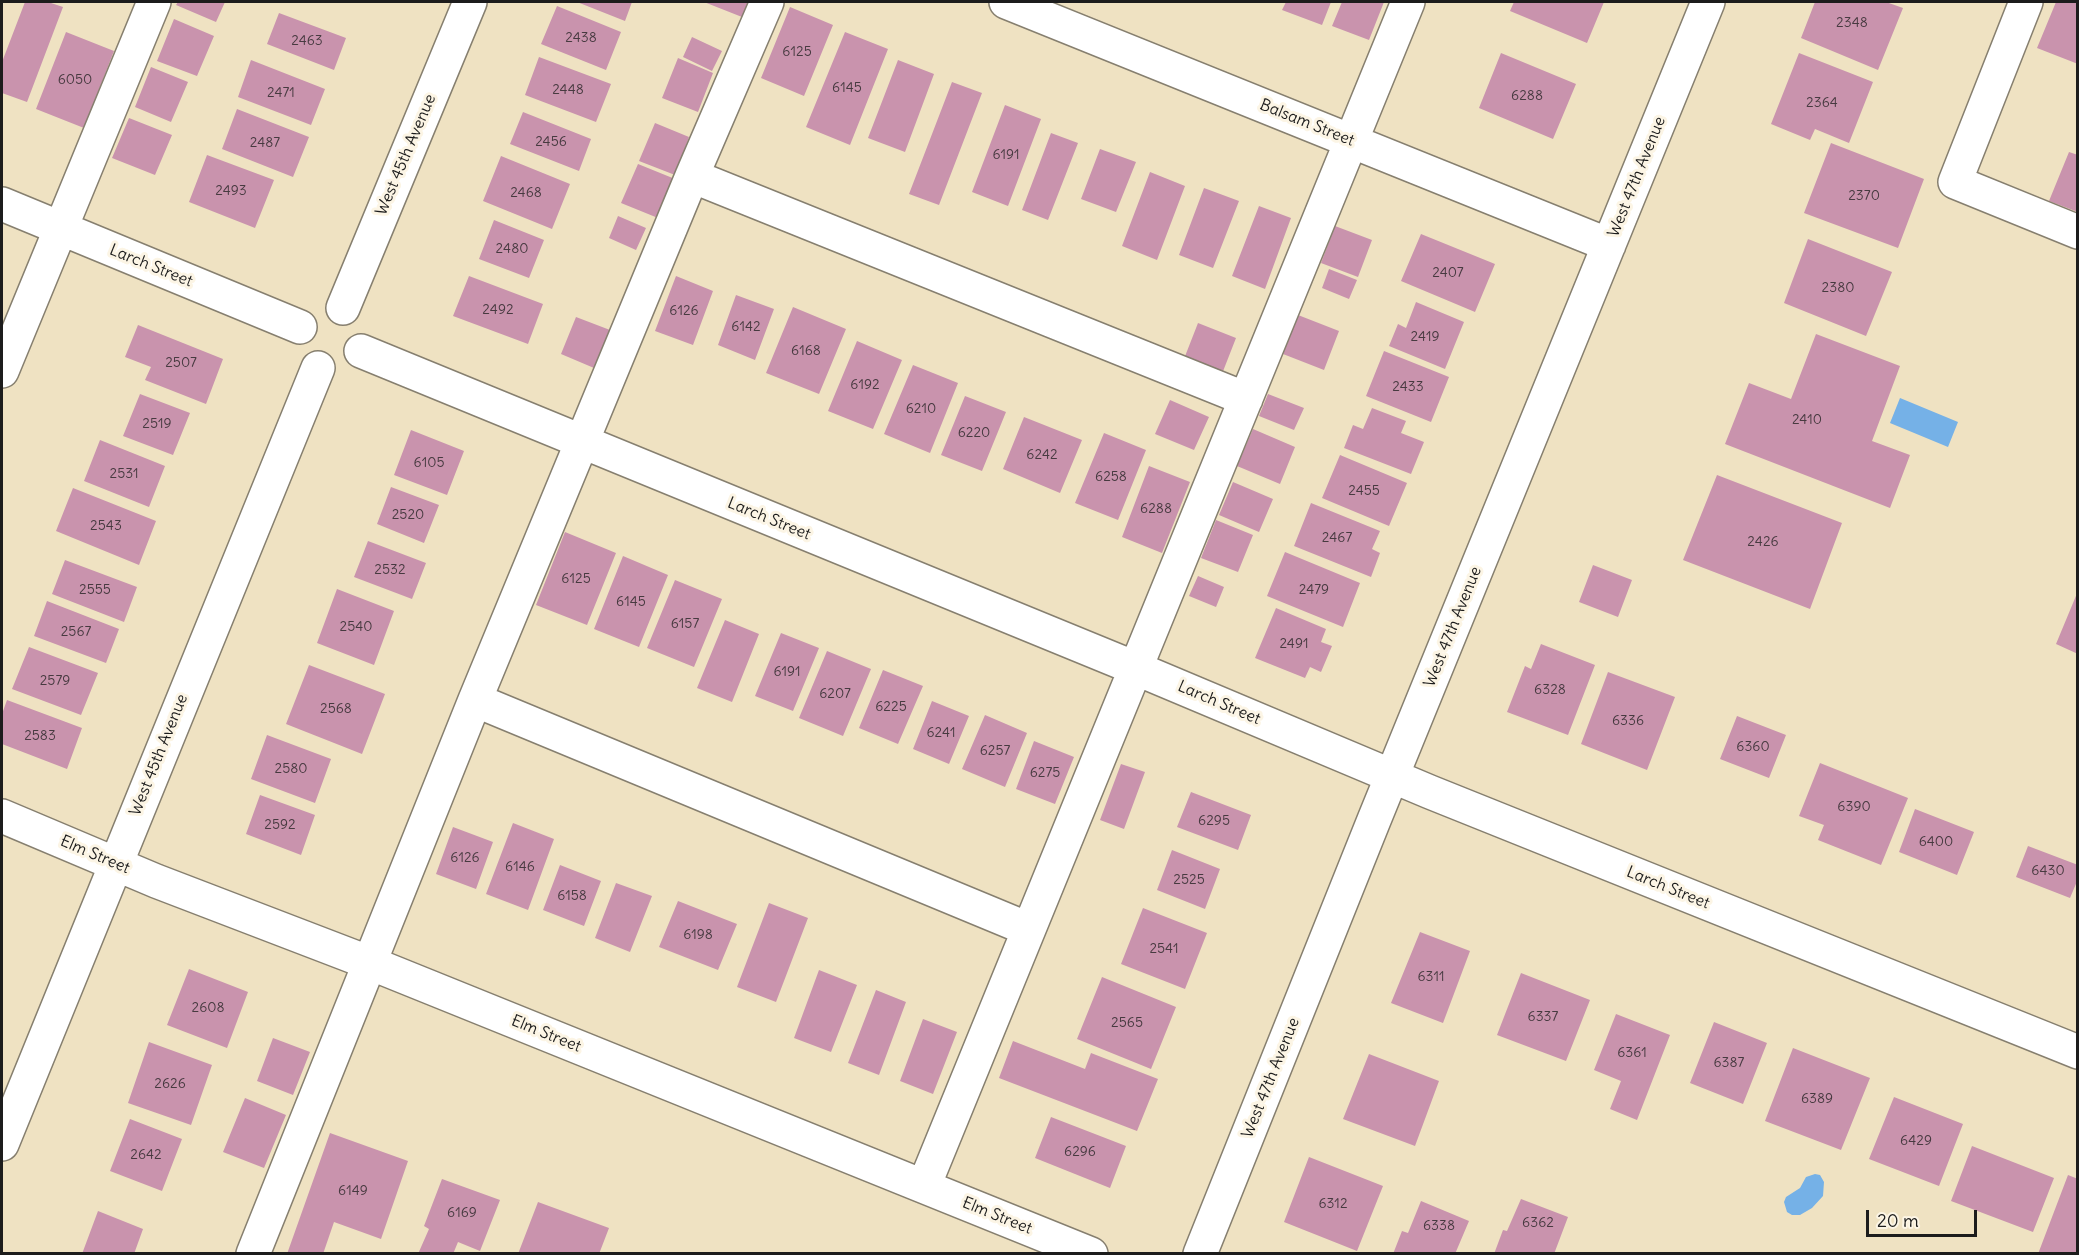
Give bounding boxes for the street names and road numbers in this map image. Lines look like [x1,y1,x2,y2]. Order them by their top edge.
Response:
street label: West 45th Avenue [372,92,440,218]
street label: Balsam Street [1257,95,1357,151]
street label: West 47th Avenue [1604,114,1670,240]
street label: Larch Street [107,241,195,291]
street label: Larch Street [725,494,813,544]
street label: West 47th Avenue [1420,564,1486,690]
street label: Larch Street [1175,677,1263,729]
street label: West 45th Avenue [126,691,192,819]
street label: Elm Street [57,832,133,878]
street label: Larch Street [1624,863,1712,913]
street label: Elm Street [508,1011,584,1057]
street label: West 47th Avenue [1238,1015,1304,1141]
street label: Elm Street [959,1193,1035,1239]

